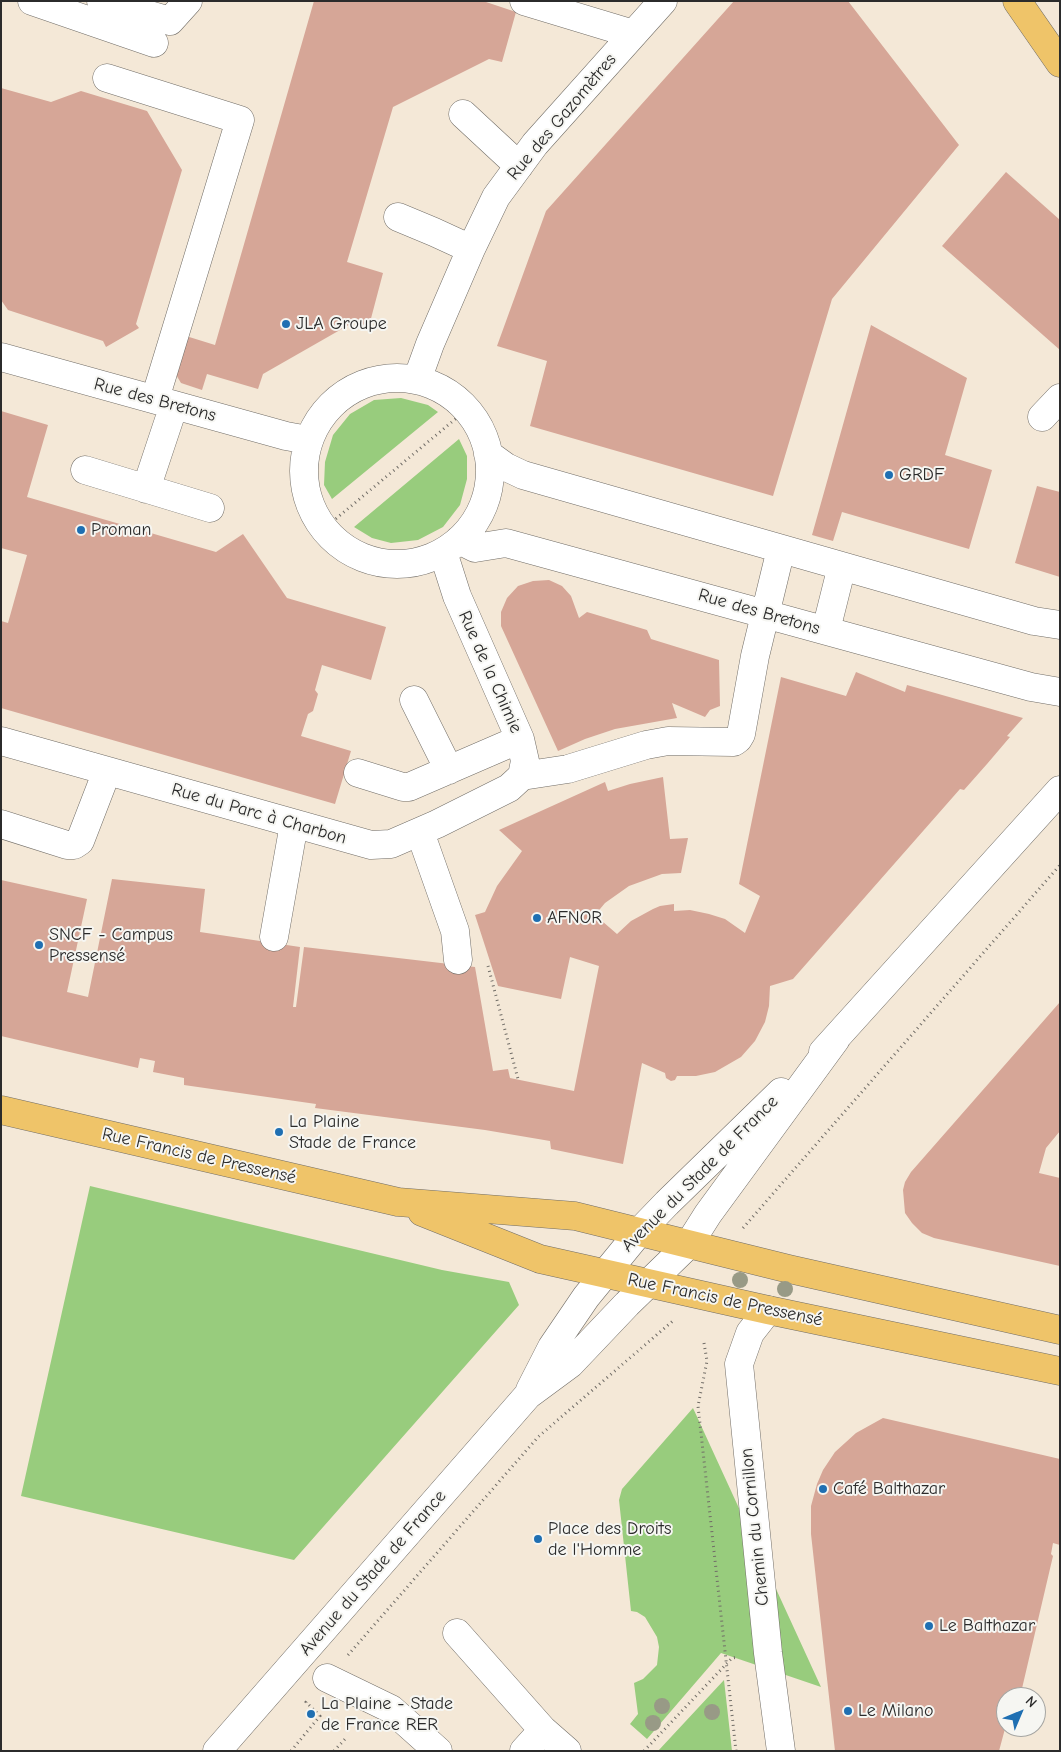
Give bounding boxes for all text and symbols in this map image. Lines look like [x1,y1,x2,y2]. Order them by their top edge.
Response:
street label: Rue des Gazomètres [503,49,621,185]
place label: JLA Groupe [296,313,387,335]
marker: JLA Groupe [280,318,292,330]
street label: Rue des Bretons [92,373,218,427]
place label: GRDF [899,464,944,486]
marker: GRDF [883,469,895,481]
place label: Proman [91,519,152,541]
marker: Proman [75,524,87,536]
street label: Rue des Bretons [696,584,822,640]
street label: Rue de la Chimie [453,608,527,736]
street label: Rue du Parc à Charbon [169,779,349,849]
place label: AFNOR [547,907,602,929]
marker: AFNOR [531,912,543,924]
place label: SNCF - Campus Pressensé [49,924,173,966]
marker: SNCF - Campus Pressensé [33,939,45,951]
street label: Avenue du Stade de France [617,1091,783,1257]
place label: La Plaine Stade de France [289,1111,416,1154]
street label: Rue Francis de Pressensé [100,1123,298,1189]
marker: La Plaine Stade de France [273,1126,285,1138]
street label: Rue Francis de Pressensé [626,1269,824,1331]
street label: Chemin du Cornillon [736,1447,774,1607]
place label: Café Balthazar [833,1478,945,1500]
marker: Café Balthazar [817,1483,829,1495]
street label: Avenue du Stade de France [295,1486,451,1660]
place label: Place des Droits de l'Homme [548,1518,671,1560]
marker: Place des Droits de l'Homme [532,1533,544,1545]
place label: Le Balthazar [939,1615,1035,1637]
marker: Le Balthazar [923,1620,935,1632]
north arrow [996,1687,1046,1737]
text: N [1022,1692,1040,1711]
place label: La Plaine - Stade de France RER [321,1693,453,1736]
place label: Le Milano [858,1700,934,1722]
marker: Le Milano [842,1705,854,1717]
marker: La Plaine - Stade de France RER [305,1708,317,1720]

